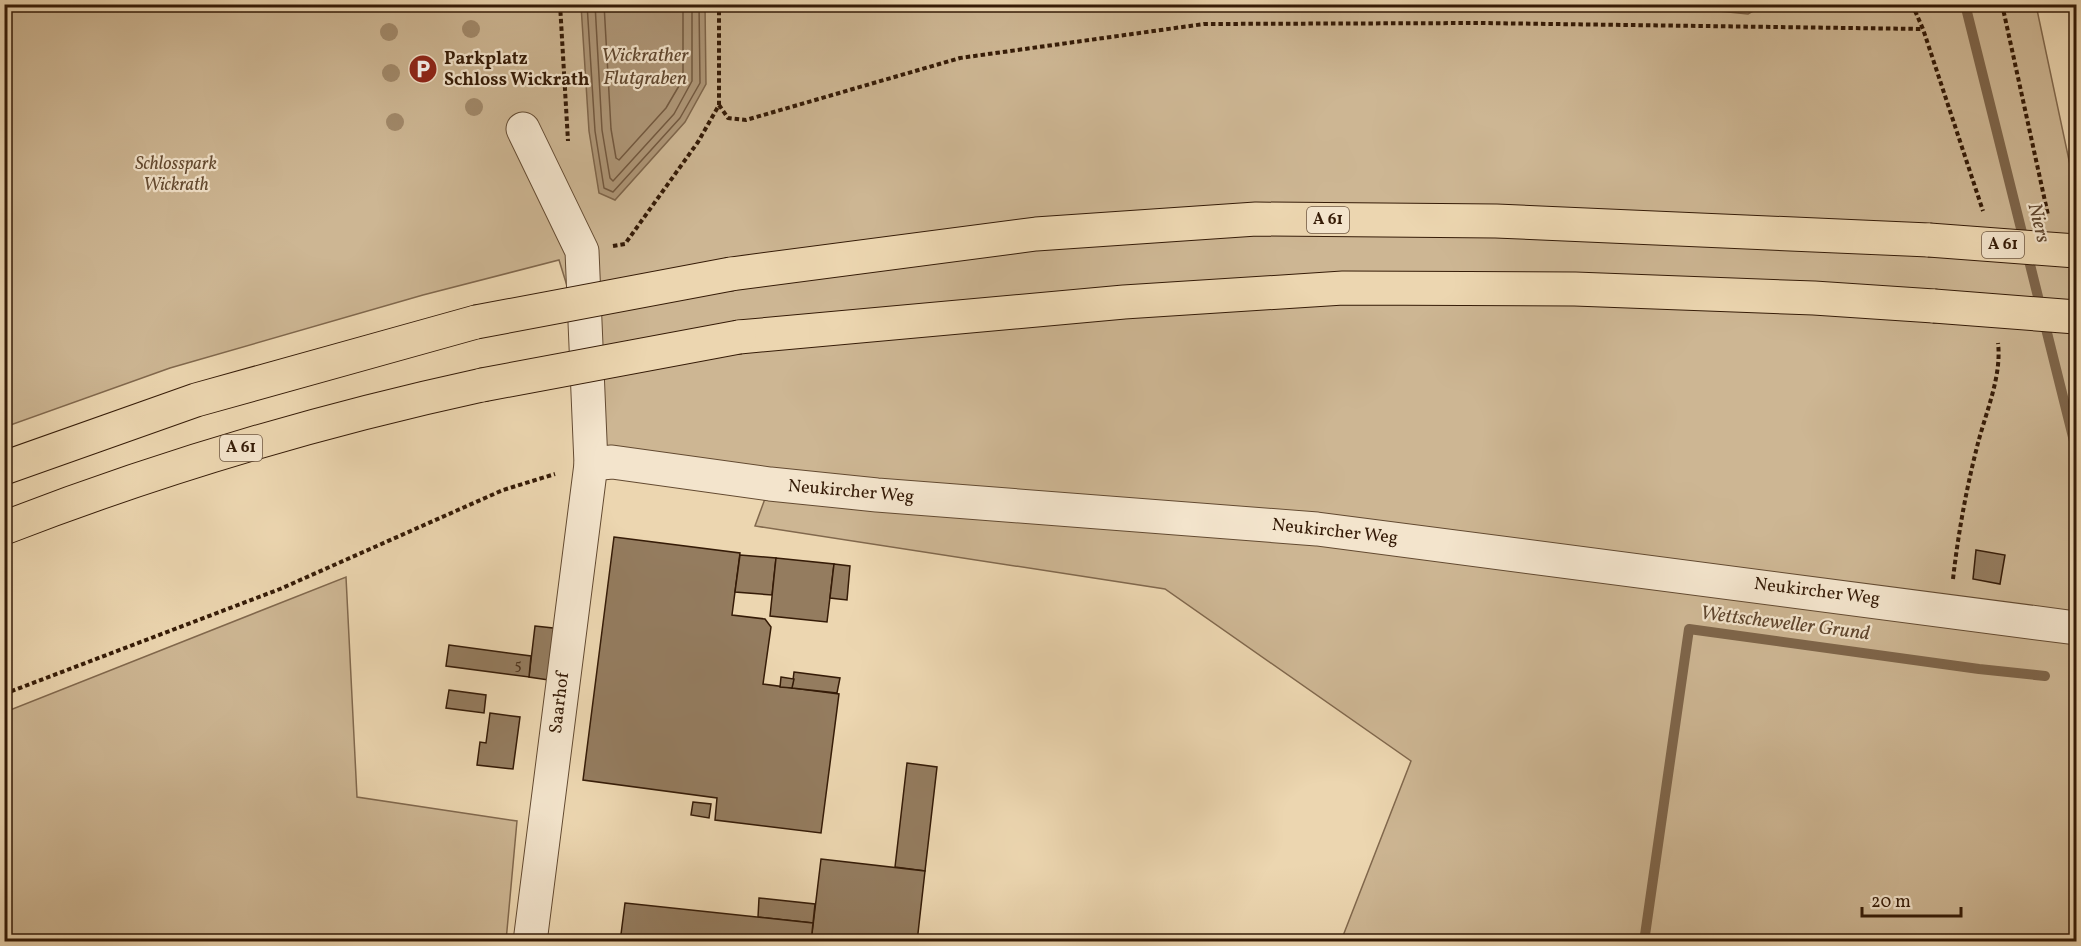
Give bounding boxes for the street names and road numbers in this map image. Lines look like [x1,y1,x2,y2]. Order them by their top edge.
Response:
road number: A 61 [1307,207,1349,233]
road number: A 61 [1982,232,2024,258]
road number: A 61 [220,435,262,461]
street label: Neukircher Weg [787,474,915,510]
street label: Neukircher Weg [1271,513,1399,551]
street label: Neukircher Weg [1753,572,1881,612]
street label: Saarhof [544,669,576,735]

